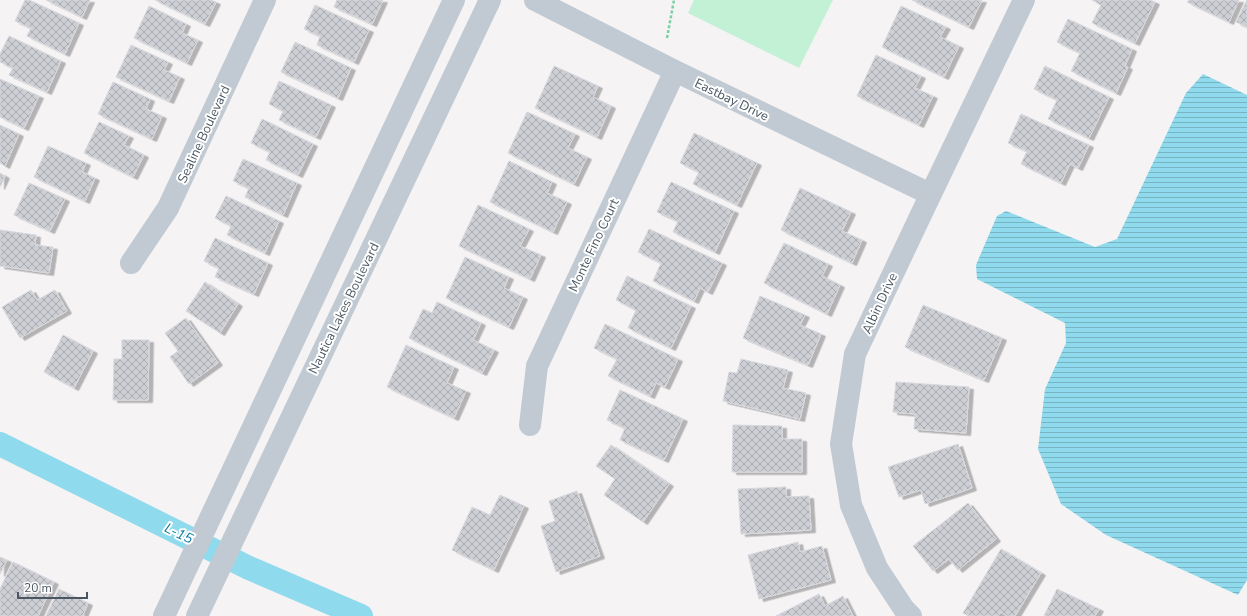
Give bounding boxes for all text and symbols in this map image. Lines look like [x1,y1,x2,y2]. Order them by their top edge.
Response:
street label: Eastbay Drive [691,74,772,126]
street label: Sealine Boulevard [173,83,234,186]
street label: Monte Fino Court [564,195,624,295]
street label: Nautica Lakes Boulevard [304,240,384,377]
street label: Albin Drive [858,270,902,337]
water label: L-15 [161,518,197,549]
scale bar [18,574,87,600]
text: 20 m [24,580,52,596]

